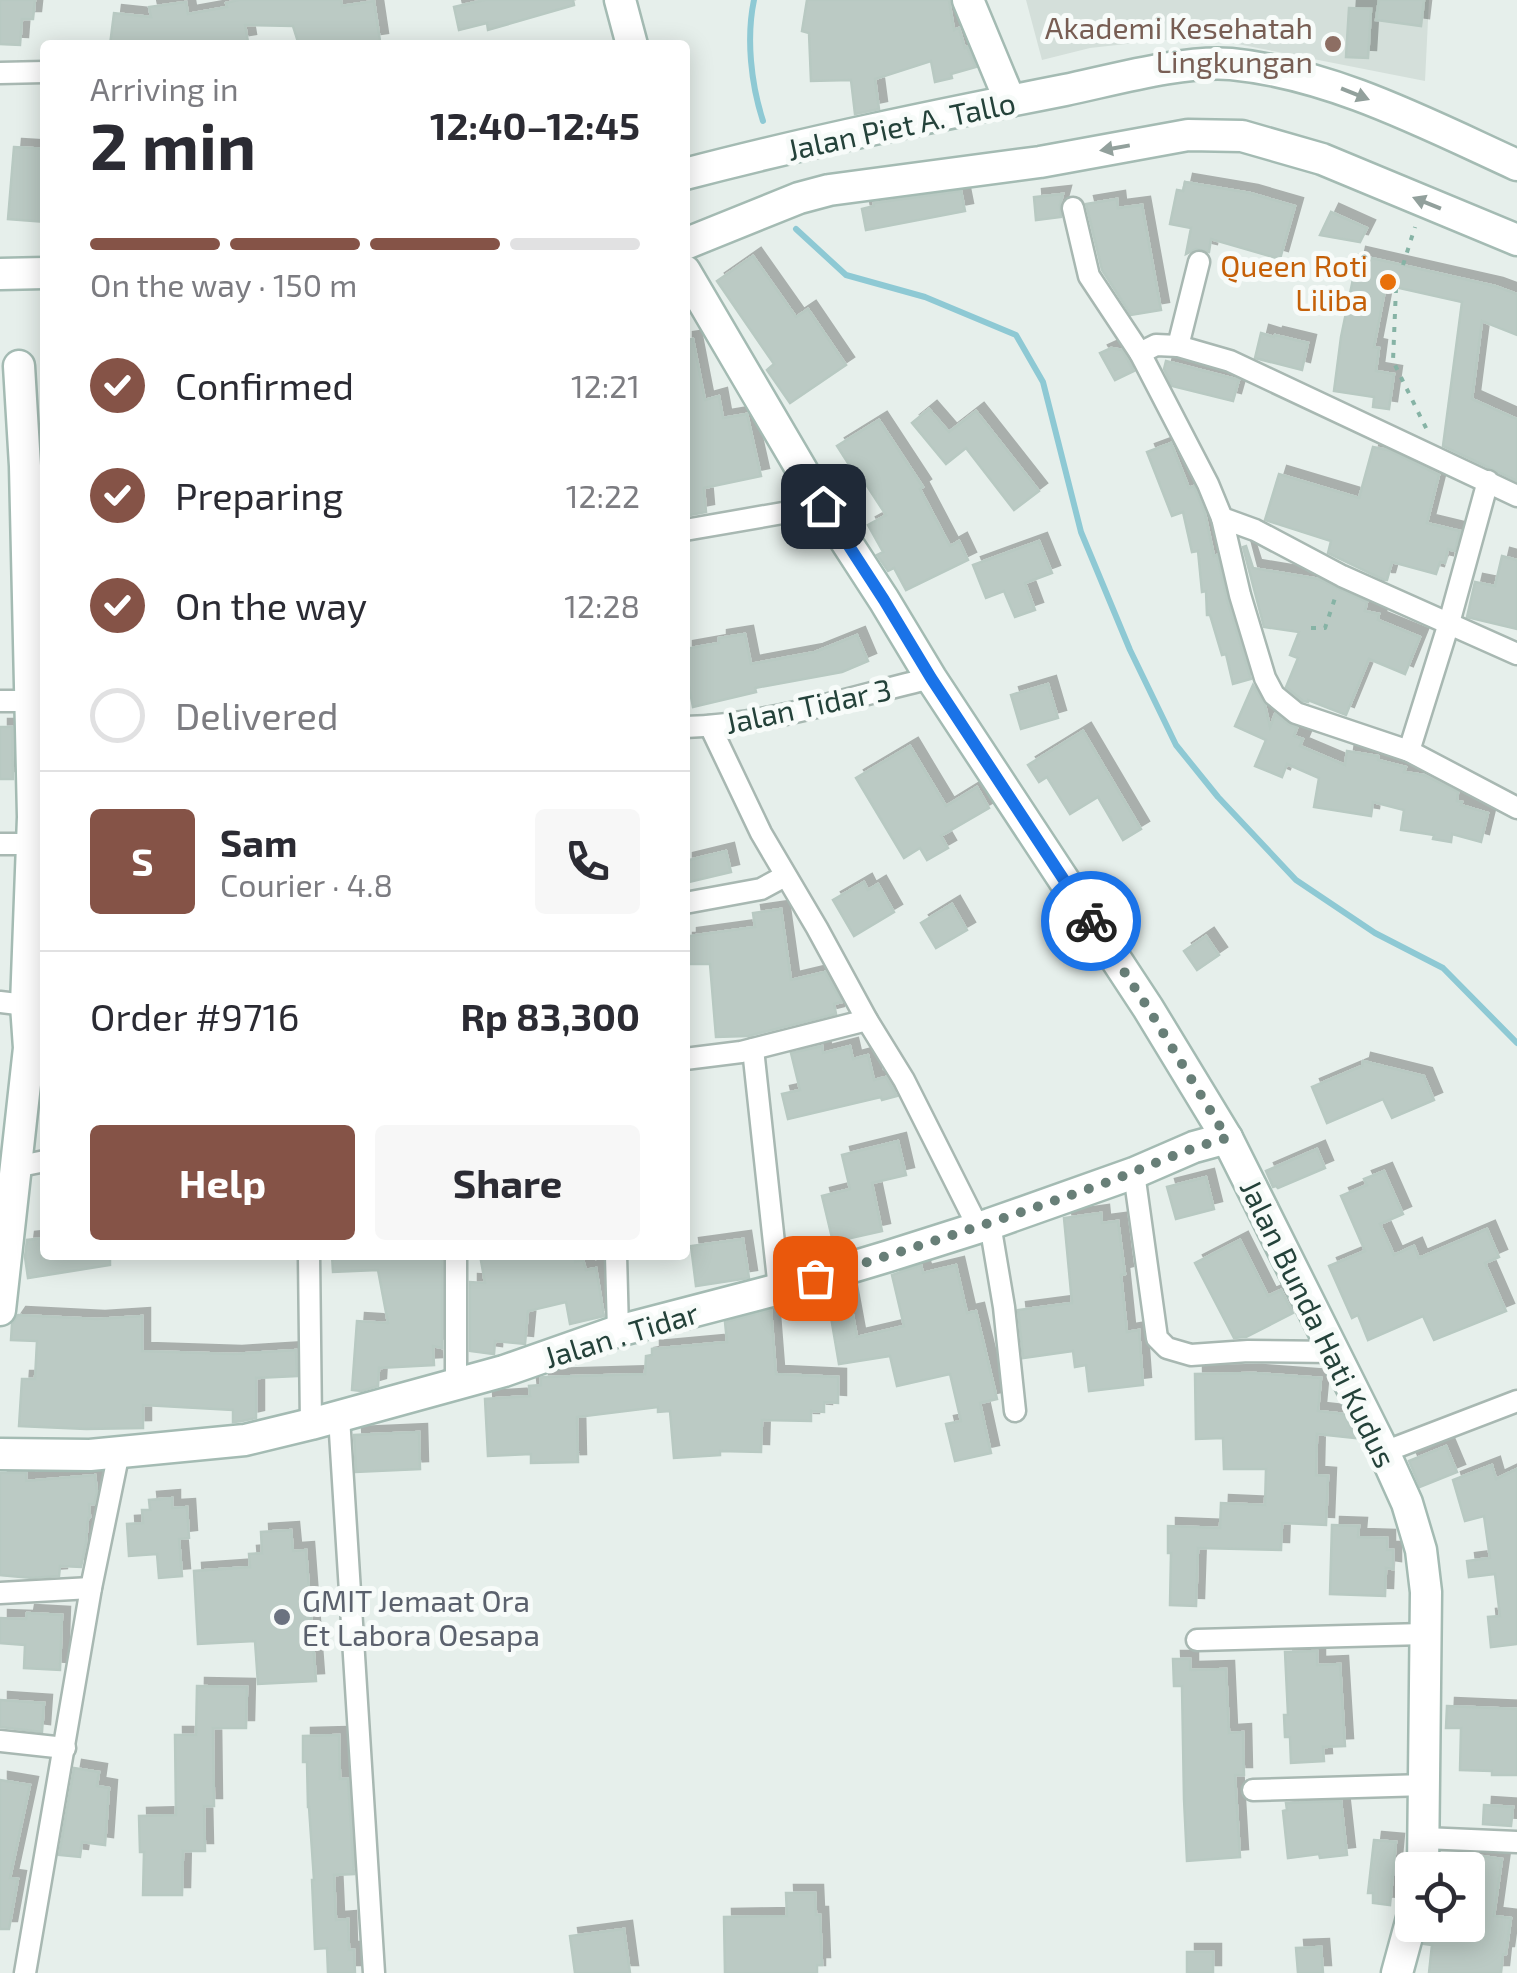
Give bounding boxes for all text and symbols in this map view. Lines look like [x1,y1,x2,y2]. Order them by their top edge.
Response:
place label: Akademi Kesehatah Lingkungan [1045,9,1313,79]
marker: Akademi Kesehatah Lingkungan [1322,33,1344,55]
text: Arriving in [90,69,239,107]
street label: Jalan Piet A. Tallo [784,83,1018,167]
one-way arrow [1341,87,1371,103]
text: 12:40–12:45 [430,102,640,148]
text: 2 min [90,105,256,183]
one-way arrow [1099,141,1130,156]
one-way arrow [1411,195,1441,211]
place label: Queen Roti Liliba [1220,247,1368,317]
text: On the way · 150 m [90,265,357,303]
marker: Queen Roti Liliba [1377,271,1399,293]
icon: check [90,358,145,413]
text: Confirmed [175,362,354,408]
text: 12:21 [571,366,640,404]
pin [781,464,866,549]
icon: check [90,468,145,523]
text: Preparing [175,472,343,518]
text: 12:22 [566,476,640,514]
icon: home [796,479,851,534]
icon: check [90,578,145,633]
text: On the way [175,582,367,628]
text: 12:28 [564,586,640,624]
street label: Jalan Tidar 3 [722,670,894,740]
text: Delivered [175,692,339,738]
button: phone [535,809,640,914]
text: Sam [220,819,297,865]
text: S [131,838,154,884]
text: Courier · 4.8 [220,865,393,903]
courier [1041,871,1141,971]
icon: bike [1064,894,1119,949]
text: Order #9716 [90,993,299,1039]
text: Rp 83,300 [460,993,640,1039]
button: Help [90,1125,355,1240]
button: Share [375,1125,640,1240]
street label: Jalan Bunda Hati Kudus [1234,1173,1404,1473]
pin [773,1236,858,1321]
icon: bag [788,1251,843,1306]
street label: Jalan . Tidar [539,1293,703,1375]
place label: GMIT Jemaat Ora Et Labora Oesapa [302,1582,540,1652]
marker: GMIT Jemaat Ora Et Labora Oesapa [271,1606,293,1628]
map controls [1395,1852,1485,1942]
button: locate [1395,1852,1485,1942]

